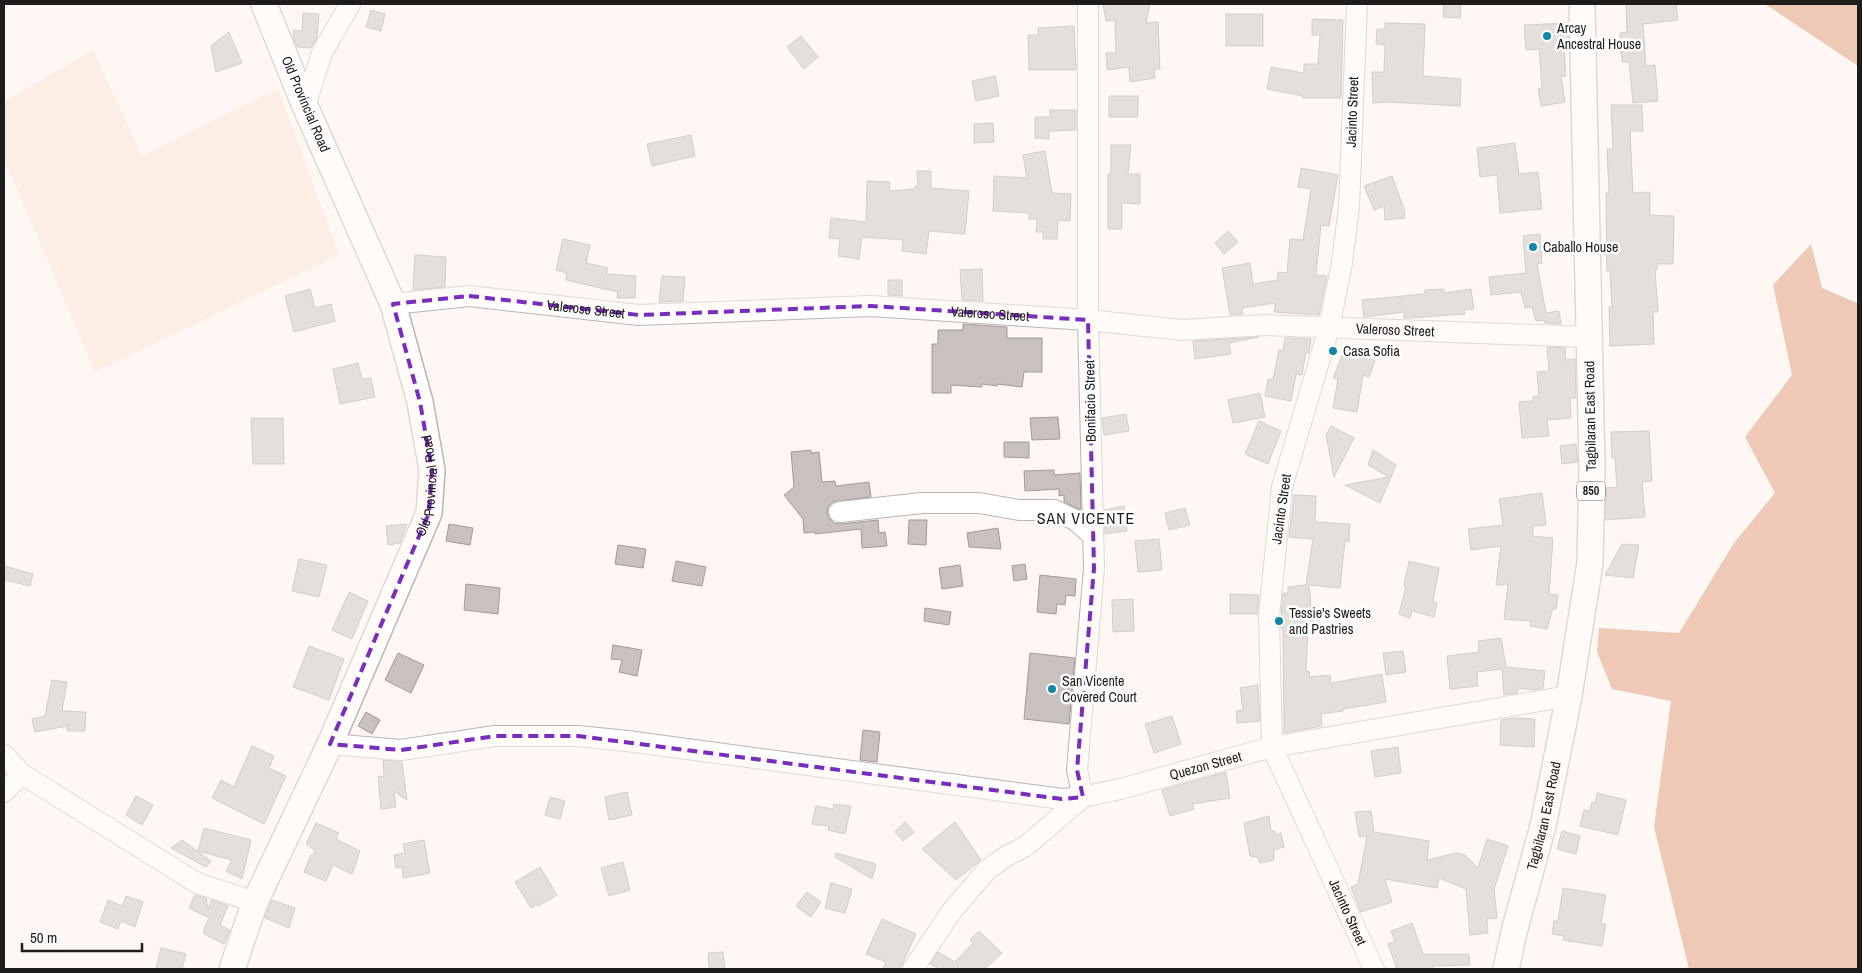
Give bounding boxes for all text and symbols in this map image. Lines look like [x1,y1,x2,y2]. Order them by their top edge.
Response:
place label: Arcay Ancestral House [1556,19,1641,53]
marker: Arcay Ancestral House [1541,30,1553,42]
street label: Old Provincial Road [278,53,334,155]
street label: Jacinto Street [1342,76,1362,148]
place label: Caballo House [1543,238,1618,256]
marker: Caballo House [1527,241,1539,253]
street label: Valeroso Street [546,296,626,322]
street label: Valeroso Street [950,302,1030,325]
street label: Valeroso Street [1356,319,1435,340]
place label: Casa Sofia [1343,342,1400,360]
marker: Casa Sofia [1327,345,1339,357]
street label: Bonifacio Street [1080,360,1100,442]
street label: Tagbilaran East Road [1580,361,1600,471]
street label: Old Provincial Road [411,434,441,539]
street label: Jacinto Street [1267,473,1295,545]
road number: 850 [1577,482,1605,501]
district label: SAN VICENTE [1037,507,1135,529]
place label: Tessie's Sweets and Pastries [1289,604,1371,638]
marker: Tessie's Sweets and Pastries [1273,615,1285,627]
place label: San Vicente Covered Court [1062,672,1137,706]
marker: San Vicente Covered Court [1046,683,1058,695]
street label: Quezon Street [1167,747,1244,784]
street label: Tagbilaran East Road [1522,760,1565,872]
street label: Jacinto Street [1325,876,1371,948]
scale bar [22,920,142,952]
text: 50 m [30,927,57,948]

